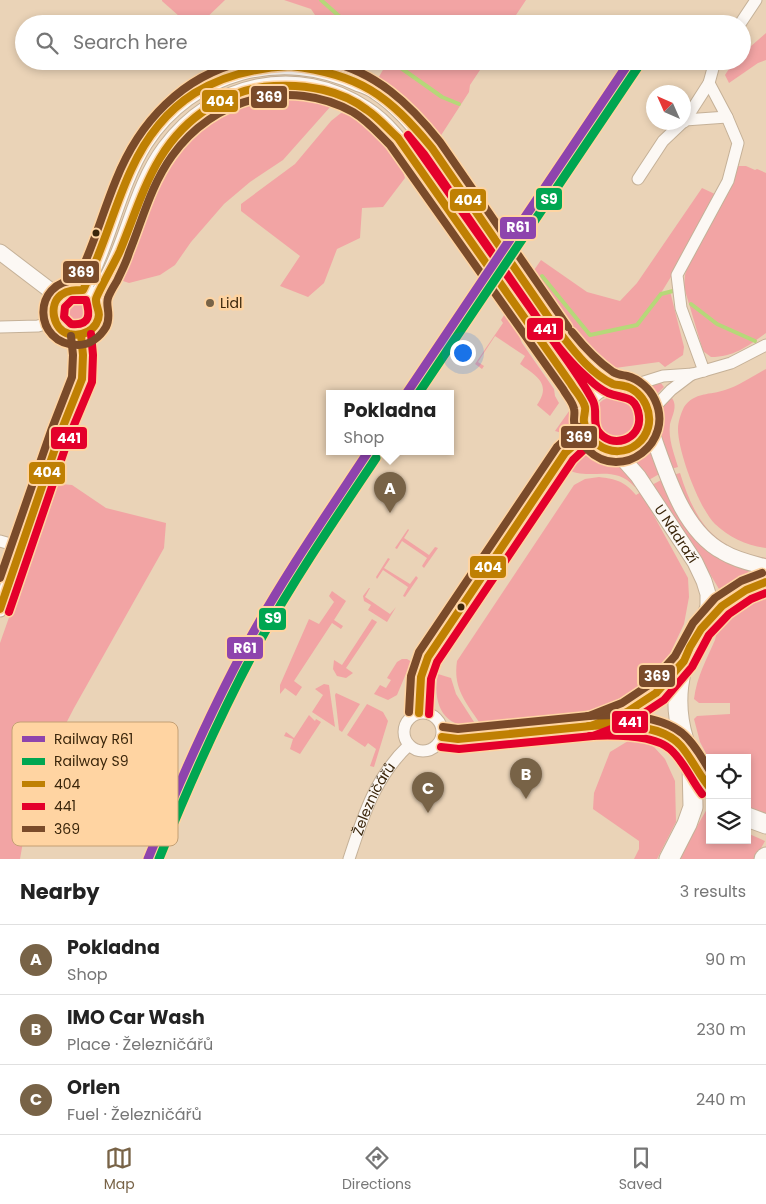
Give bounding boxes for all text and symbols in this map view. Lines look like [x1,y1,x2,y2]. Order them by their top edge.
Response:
search box [15,15,751,70]
icon: search [33,29,61,57]
text: Search here [73,29,187,56]
line badge: 369 [250,85,288,109]
north arrow [646,85,691,130]
text: 369 [256,87,282,107]
line badge: 404 [201,89,239,113]
text: 404 [206,91,234,111]
line badge: S9 [535,187,563,211]
line badge: 404 [449,188,487,212]
text: S9 [540,189,558,209]
text: 404 [454,190,482,210]
line badge: R61 [499,216,537,240]
text: R61 [506,217,530,237]
unlabelled marker [91,228,101,238]
line badge: 369 [62,260,100,284]
text: 369 [68,262,94,282]
place label: Lidl [220,293,242,313]
marker: Lidl [204,297,216,309]
line badge: 441 [526,317,564,341]
text: 441 [533,319,557,339]
your location [450,340,476,366]
popup [326,390,454,455]
text: Pokladna [344,397,436,424]
line badge: 369 [560,425,598,449]
line badge: 441 [50,426,88,450]
text: Shop [344,426,384,449]
text: 369 [566,427,592,447]
text: 441 [57,428,81,448]
line badge: 404 [28,461,66,485]
text: 404 [33,462,61,482]
pin: A [374,472,406,513]
street label: U Nádraží [649,500,703,567]
line badge: 404 [469,555,507,579]
text: 404 [474,557,502,577]
unlabelled marker [456,602,466,612]
line badge: S9 [258,607,287,631]
text: S9 [264,608,282,628]
line badge: R61 [226,636,264,660]
text: R61 [233,638,257,658]
line badge: 369 [638,664,676,688]
text: 369 [644,666,670,686]
line badge: 441 [611,710,649,734]
text: 441 [618,712,642,732]
legend [12,722,178,846]
text: Railway R61 [54,729,133,749]
text: Railway S9 [54,751,128,771]
map controls [706,754,751,844]
button: locate [706,754,751,799]
street label: Železničářů [347,758,400,838]
pin: B [510,758,542,799]
pin: C [412,772,444,813]
text: 404 [54,774,81,794]
text: 441 [54,796,76,816]
button: layers [706,799,751,844]
text: 369 [54,819,80,839]
text: Nearby [20,877,100,906]
text: 3 results [680,880,746,903]
text: Pokladna [67,934,160,961]
text: A [30,948,42,971]
text: 90 m [705,948,746,971]
text: Shop [67,963,108,986]
text: IMO Car Wash [67,1004,205,1031]
text: B [31,1018,41,1041]
text: 230 m [697,1018,746,1041]
text: Place · Železničářů [67,1033,213,1056]
text: Orlen [67,1074,120,1101]
text: C [30,1088,42,1111]
text: 240 m [696,1088,746,1111]
text: Fuel · Železničářů [67,1103,202,1126]
tab: Map [104,1144,135,1195]
tab: Directions [342,1144,411,1195]
tab: Saved [619,1144,662,1195]

